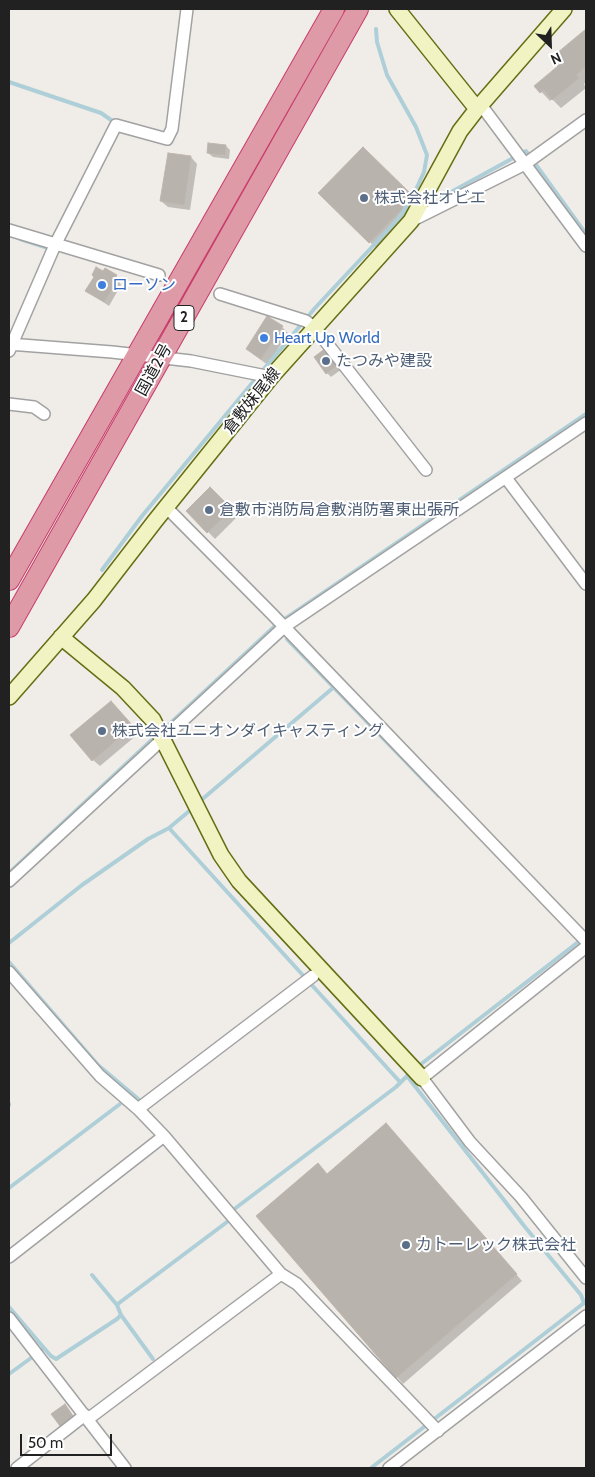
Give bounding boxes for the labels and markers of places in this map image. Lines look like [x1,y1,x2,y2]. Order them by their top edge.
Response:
place label: 株式会社オビエ [374,188,486,208]
marker: 株式会社オビエ [358,192,370,204]
place label: ローソン [112,275,176,295]
marker: ローソン [96,279,108,291]
place label: Heart Up World [274,328,380,348]
marker: Heart Up World [258,332,270,344]
place label: たつみや建設 [336,351,432,371]
marker: たつみや建設 [320,355,332,367]
place label: 倉敷市消防局倉敷消防署東出張所 [219,500,459,520]
marker: 倉敷市消防局倉敷消防署東出張所 [203,504,215,516]
place label: 株式会社ユニオンダイキャスティング [112,721,384,741]
marker: 株式会社ユニオンダイキャスティング [96,725,108,737]
place label: カトーレック株式会社 [416,1235,576,1255]
marker: カトーレック株式会社 [400,1239,412,1251]

